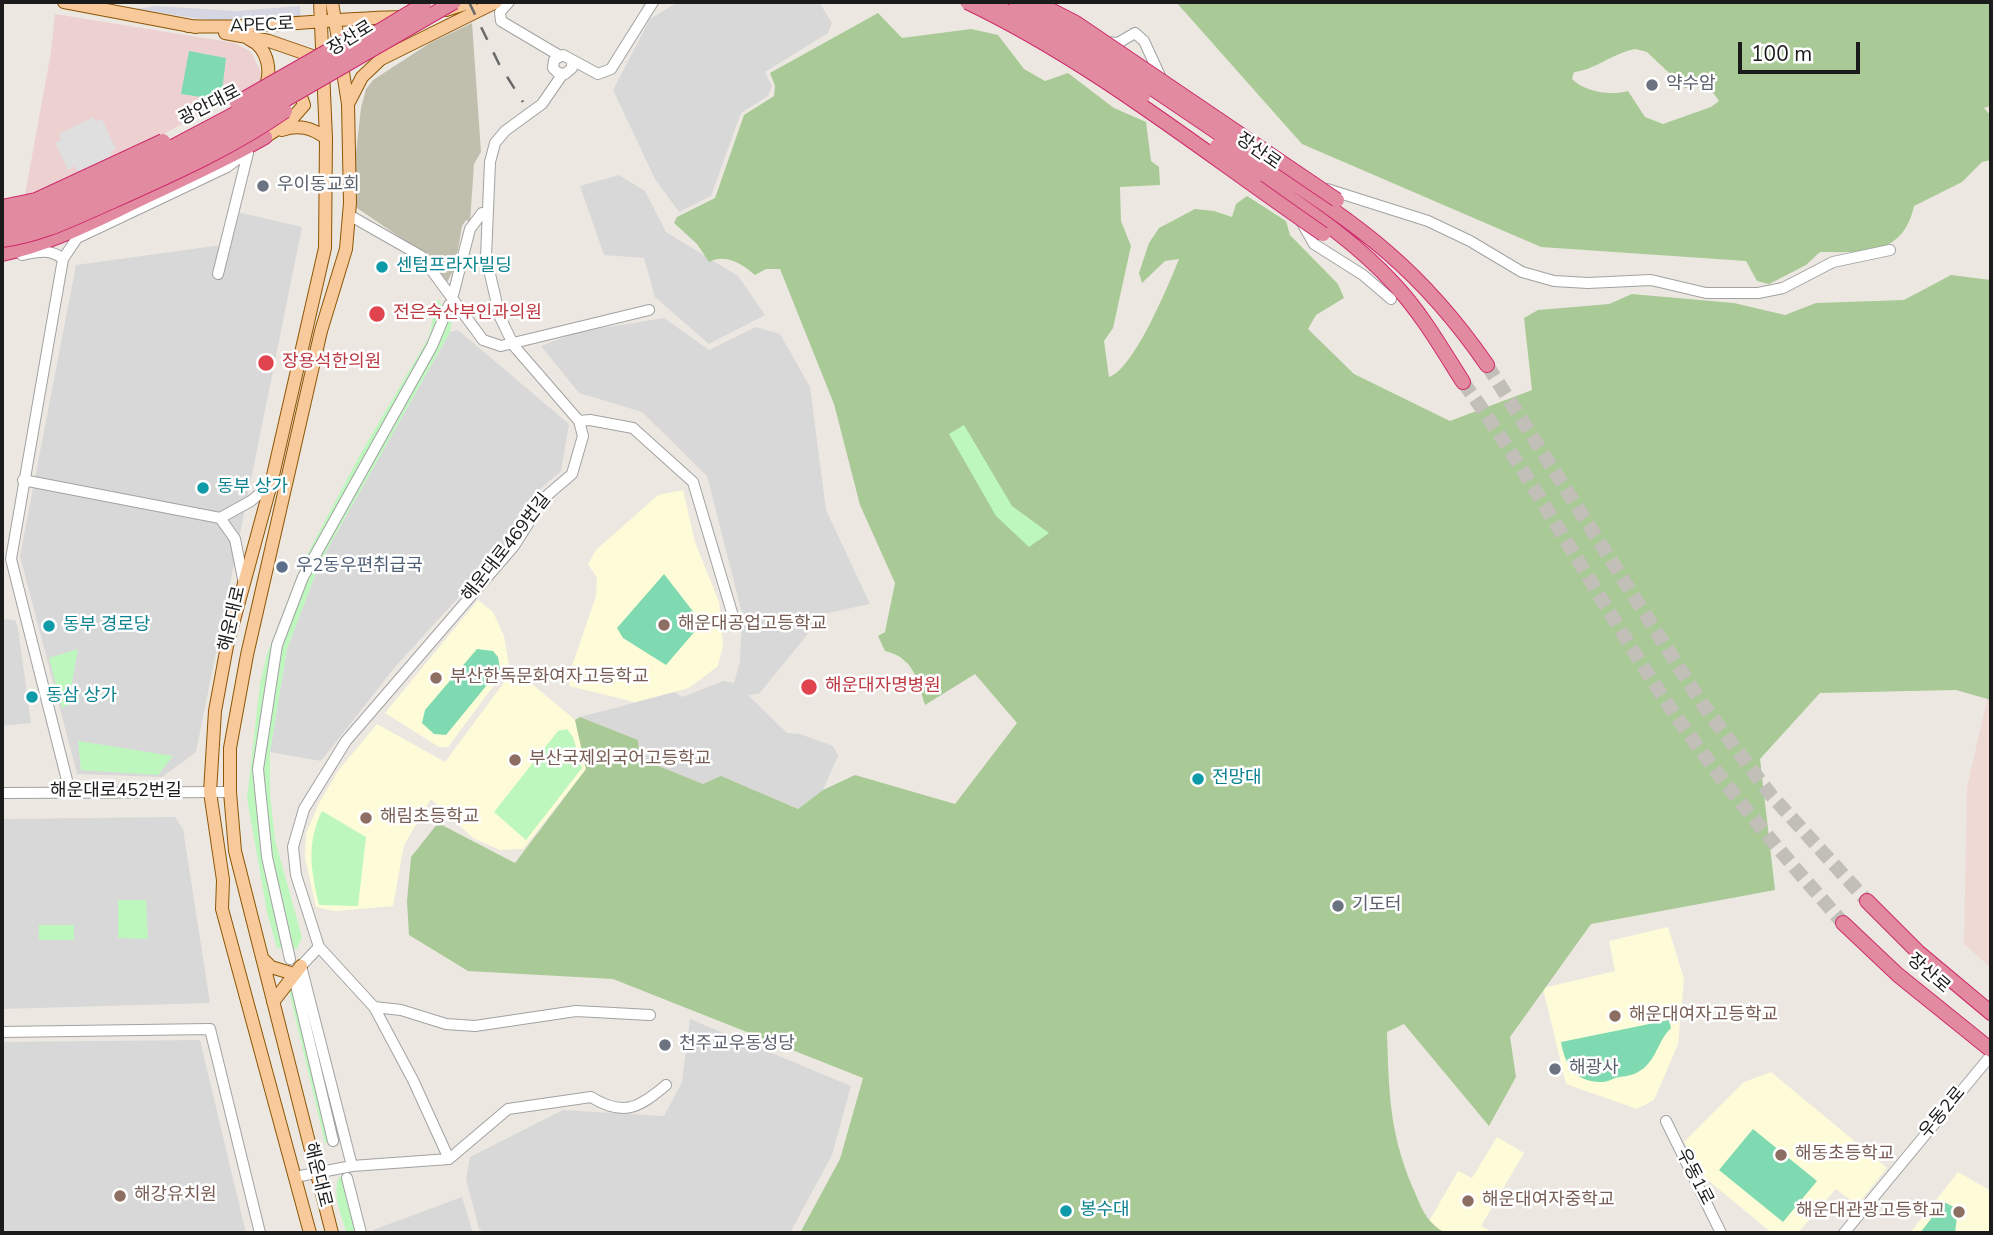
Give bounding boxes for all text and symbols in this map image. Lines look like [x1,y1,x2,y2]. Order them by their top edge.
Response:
street label: APEC로 [230,14,294,38]
street label: 장산로 [324,17,378,61]
scale bar [1741,28,1864,72]
text: 100 m [1751,40,1812,68]
place label: 약수암 [1666,74,1716,96]
marker: 약수암 [1644,77,1660,93]
street label: 광안대로 [176,81,244,131]
street label: 장산로 [1231,129,1285,175]
place label: 우이동교회 [277,175,360,197]
marker: 우이동교회 [255,178,271,194]
place label: 센텀프라자빌딩 [396,256,512,278]
marker: 센텀프라자빌딩 [374,259,390,275]
place label: 전은숙산부인과의원 [393,303,542,325]
marker: 전은숙산부인과의원 [367,304,387,324]
place label: 장용석한의원 [282,352,381,374]
marker: 장용석한의원 [256,353,276,373]
place label: 동부 상가 [217,477,288,499]
marker: 동부 상가 [195,480,211,496]
street label: 해운대로469번길 [458,489,556,607]
place label: 우2동우편취급국 [296,556,423,578]
marker: 우2동우편취급국 [274,559,290,575]
street label: 해운대로 [215,584,251,654]
place label: 해운대공업고등학교 [678,614,827,636]
place label: 동부 경로당 [63,615,150,637]
marker: 해운대공업고등학교 [656,617,672,633]
marker: 동부 경로당 [41,618,57,634]
place label: 부산한독문화여자고등학교 [450,667,649,689]
marker: 부산한독문화여자고등학교 [428,670,444,686]
place label: 해운대자명병원 [825,676,941,698]
marker: 해운대자명병원 [799,677,819,697]
place label: 동삼 상가 [46,686,117,708]
marker: 동삼 상가 [24,689,40,705]
place label: 부산국제외국어고등학교 [529,749,711,771]
marker: 부산국제외국어고등학교 [507,752,523,768]
place label: 전망대 [1212,768,1262,790]
marker: 전망대 [1190,771,1206,787]
street label: 해운대로452번길 [50,781,182,803]
place label: 해림초등학교 [380,807,479,829]
marker: 해림초등학교 [358,810,374,826]
place label: 기도터 [1352,895,1402,917]
marker: 기도터 [1330,898,1346,914]
street label: 장산로 [1902,950,1954,998]
place label: 해운대여자고등학교 [1629,1005,1778,1027]
marker: 해운대여자고등학교 [1607,1008,1623,1024]
place label: 천주교우동성당 [679,1034,795,1056]
marker: 천주교우동성당 [657,1037,673,1053]
place label: 해광사 [1569,1058,1619,1080]
marker: 해광사 [1547,1061,1563,1077]
street label: 우동2로 [1915,1083,1971,1143]
street label: 해운대로 [299,1140,335,1210]
place label: 해동초등학교 [1795,1144,1894,1166]
street label: 우동1로 [1671,1145,1717,1209]
marker: 해동초등학교 [1773,1147,1789,1163]
place label: 해강유치원 [134,1185,217,1207]
marker: 해강유치원 [112,1188,128,1204]
place label: 해운대여자중학교 [1482,1190,1614,1212]
marker: 해운대여자중학교 [1460,1193,1476,1209]
place label: 봉수대 [1080,1200,1130,1222]
place label: 해운대관광고등학교 [1796,1201,1945,1223]
marker: 봉수대 [1058,1203,1074,1219]
marker: 해운대관광고등학교 [1951,1204,1967,1220]

